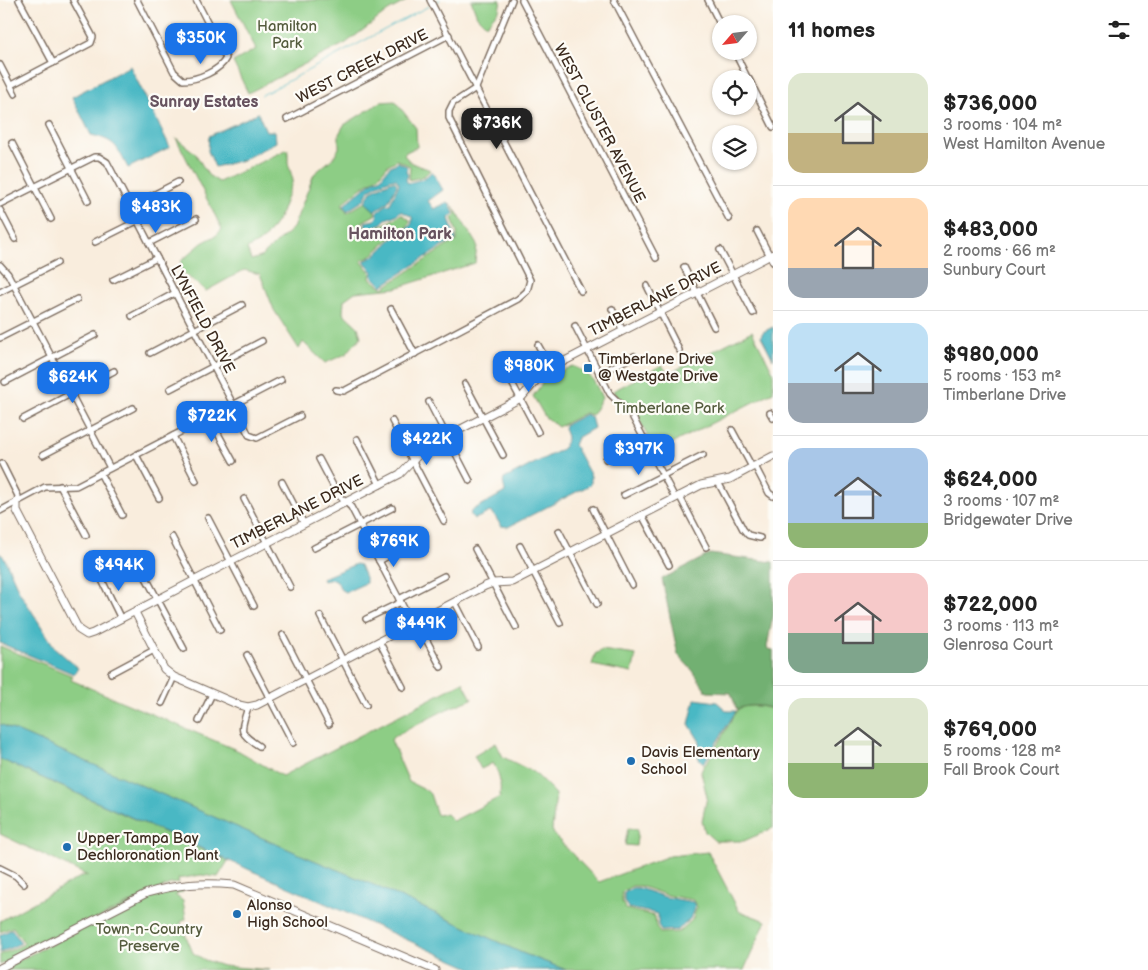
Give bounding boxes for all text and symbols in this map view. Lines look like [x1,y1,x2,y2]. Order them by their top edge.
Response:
north arrow [712,15,758,60]
map controls [712,15,757,170]
icon: filters [1105,16,1133,44]
park label: Hamilton Park [257,17,317,53]
text: 11 homes [788,18,875,43]
pin: $350K [166,22,236,65]
street label: WEST CREEK DRIVE [293,25,432,108]
text: $350K [176,29,226,48]
street label: WEST CLUSTER AVENUE [550,40,650,206]
button: locate [712,70,757,115]
text: $736,000 [943,91,1037,116]
district label: Sunray Estates [150,93,258,112]
icon: home [828,93,888,153]
pin: $736K [462,108,532,150]
text: $736K [472,114,522,133]
text: 3 rooms · 104 m² [943,116,1062,135]
button: layers [712,125,757,170]
text: West Hamilton Avenue [943,135,1105,154]
pin: $483K [121,192,191,234]
text: $483K [131,198,181,217]
text: $483,000 [943,217,1038,242]
icon: home [828,218,888,278]
district label: Hamilton Park [348,225,452,244]
text: 2 rooms · 66 m² [943,242,1056,261]
street label: TIMBERLANE DRIVE [586,258,725,341]
text: Sunbury Court [943,261,1046,280]
street label: LYNFIELD DRIVE [166,262,239,377]
text: $980,000 [943,342,1039,367]
icon: home [828,343,888,403]
pin: $980K [494,350,564,393]
place label: Timberlane Drive @ Westgate Drive [598,350,718,386]
text: $980K [504,357,554,376]
pin: $624K [38,362,108,404]
marker: Timberlane Drive @ Westgate Drive [582,362,594,374]
text: 5 rooms · 153 m² [943,367,1061,386]
text: $624K [48,368,98,387]
text: Timberlane Drive [943,386,1066,405]
park label: Timberlane Park [614,399,725,418]
pin: $722K [177,400,247,443]
text: $722K [187,407,237,426]
pin: $422K [392,424,462,466]
text: $422K [402,430,452,449]
pin: $397K [604,434,674,476]
text: $397K [615,440,663,459]
text: $624,000 [943,467,1038,492]
icon: home [828,468,888,528]
street label: TIMBERLANE DRIVE [228,471,367,554]
text: 3 rooms · 107 m² [943,492,1059,511]
text: Bridgewater Drive [943,511,1073,530]
pin: $769K [359,526,429,568]
text: $769K [369,532,419,551]
pin: $494K [84,550,154,592]
text: $494K [94,556,144,575]
text: $722,000 [943,592,1038,617]
icon: home [828,593,888,653]
pin: $449K [386,608,456,650]
text: $449K [396,614,446,633]
text: 3 rooms · 113 m² [943,617,1059,636]
text: Glenrosa Court [943,636,1053,655]
text: $769,000 [943,717,1037,742]
icon: home [828,718,888,778]
text: 5 rooms · 128 m² [943,742,1061,761]
place label: Davis Elementary School [641,743,760,779]
marker: Davis Elementary School [625,755,637,767]
text: Fall Brook Court [943,761,1059,780]
place label: Upper Tampa Bay Dechloronation Plant [77,829,219,865]
marker: Upper Tampa Bay Dechloronation Plant [61,841,73,853]
place label: Alonso High School [247,896,328,932]
marker: Alonso High School [231,908,243,920]
park label: Town-n-Country Preserve [95,920,203,956]

